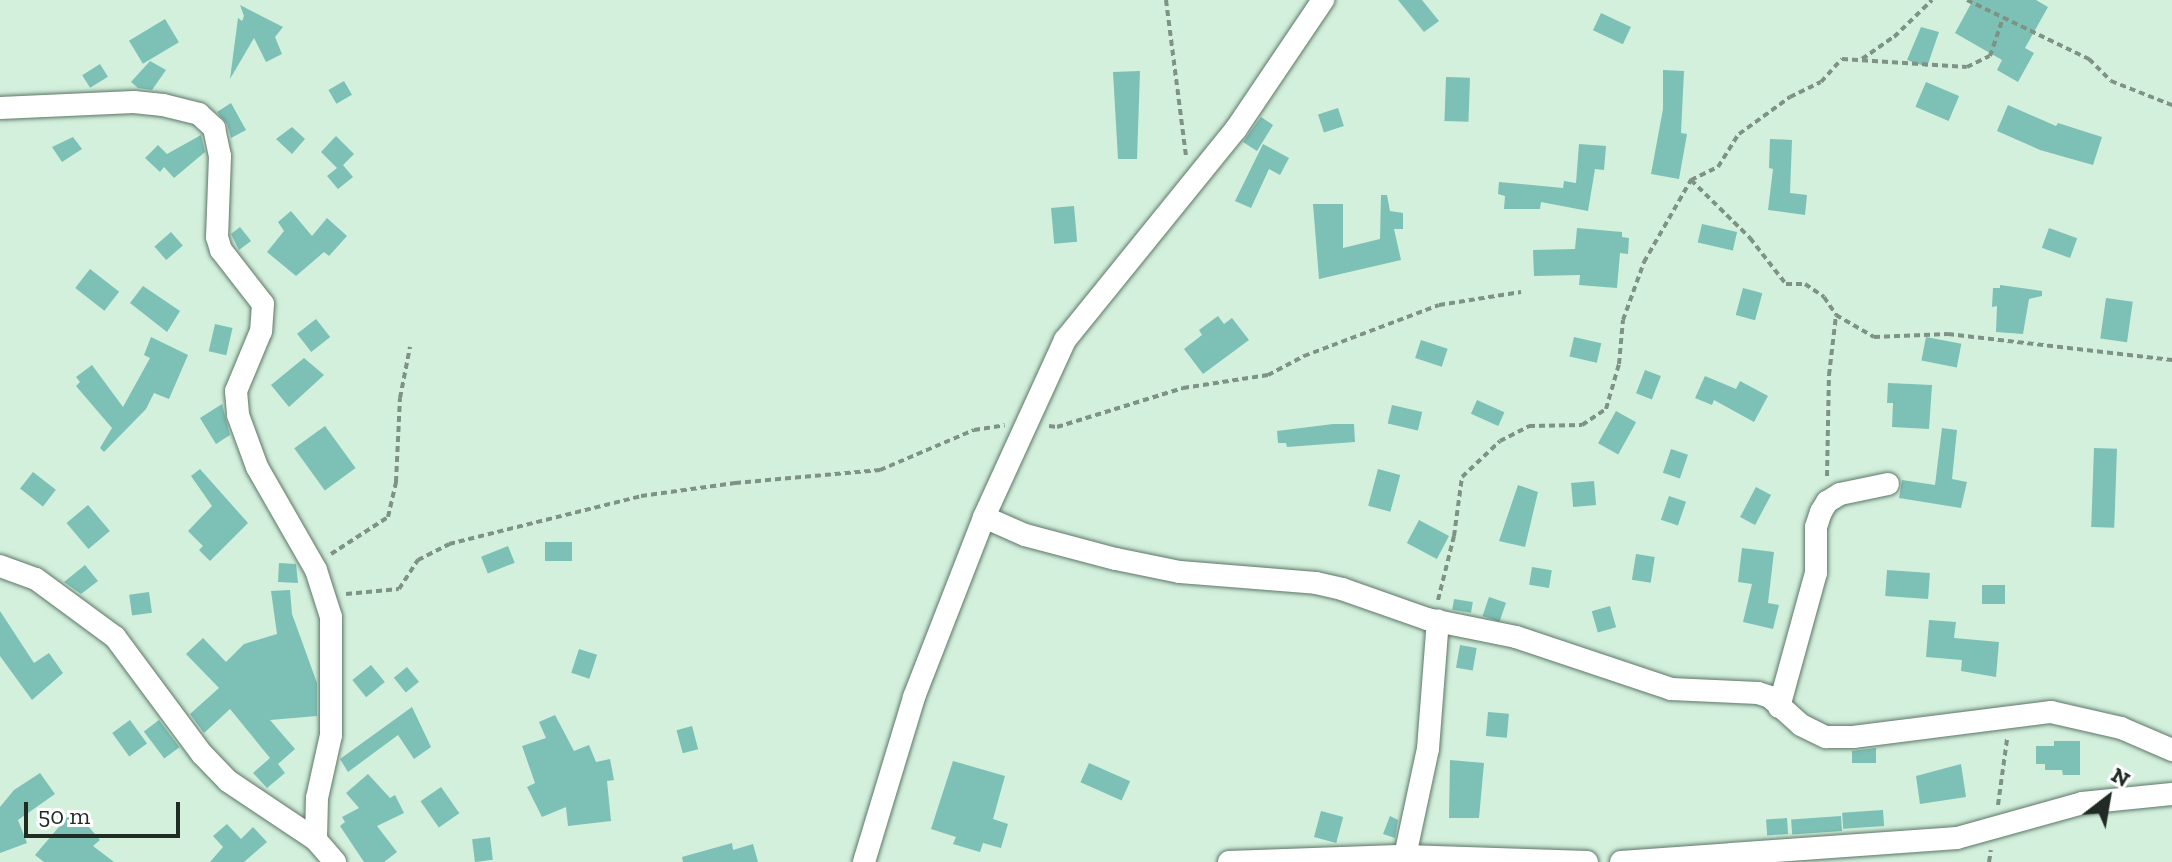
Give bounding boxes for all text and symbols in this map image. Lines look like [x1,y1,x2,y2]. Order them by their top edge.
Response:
north arrow [2068,758,2148,838]
text: N [2106,761,2135,793]
scale bar [28,786,184,836]
text: 50 m [38,801,90,830]

